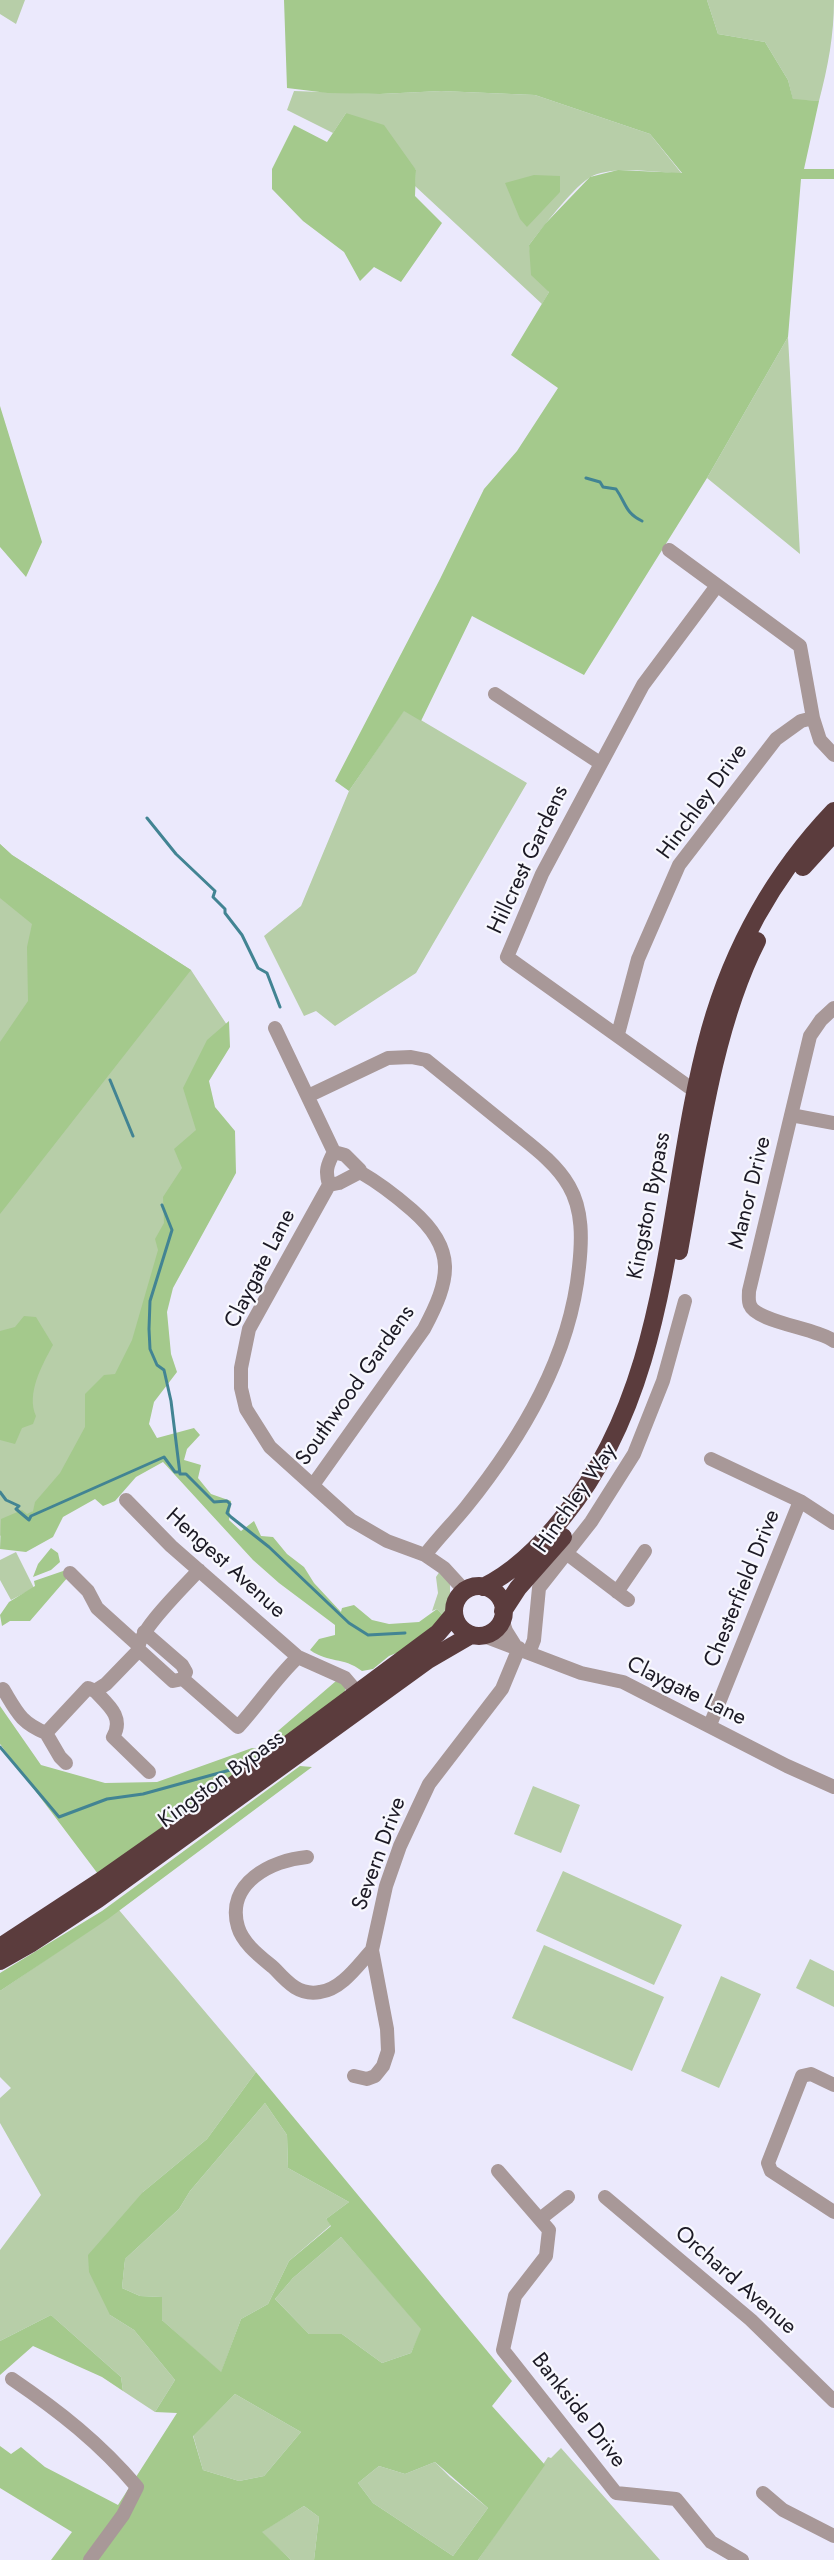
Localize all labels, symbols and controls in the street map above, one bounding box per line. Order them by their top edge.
street label: Hinchley Drive [652,739,754,865]
street label: Hillcrest Gardens [483,782,575,938]
street label: Kingston Bypass [623,1130,677,1282]
street label: Manor Drive [724,1134,778,1252]
street label: Claygate Lane [220,1205,302,1333]
street label: Southwood Gardens [291,1301,421,1471]
street label: Hinchley Way [529,1439,623,1559]
street label: Hengest Avenue [160,1503,290,1625]
street label: Chesterfield Drive [699,1506,787,1672]
street label: Claygate Lane [622,1652,750,1732]
street label: Kingston Bypass [154,1725,290,1835]
street label: Severn Drive [347,1794,413,1914]
street label: Orchard Avenue [669,2221,801,2341]
street label: Bankside Drive [525,2348,631,2474]

